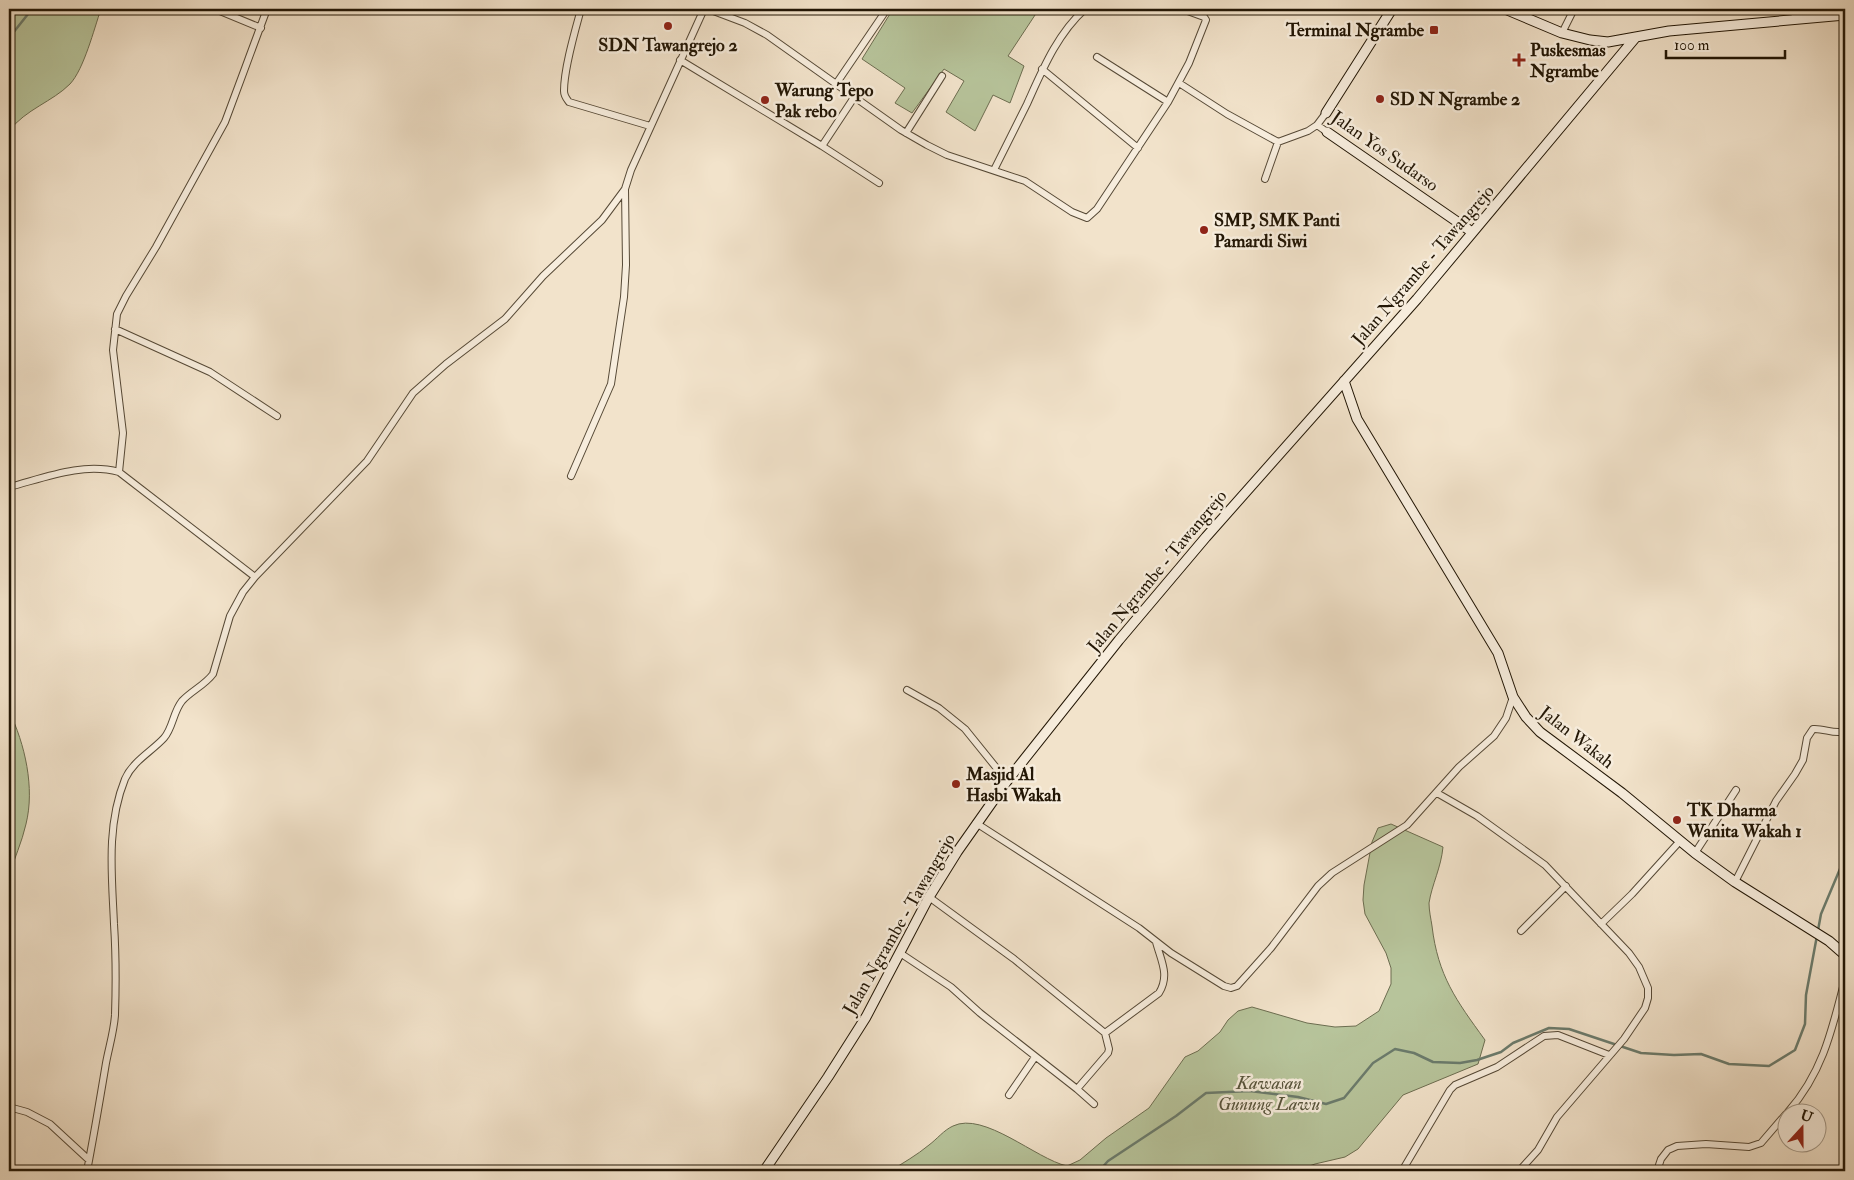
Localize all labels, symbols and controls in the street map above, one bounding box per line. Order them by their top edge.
place label: Terminal Ngrambe [1285,19,1424,42]
marker: SDN Tawangrejo 2 [662,20,674,32]
marker: Terminal Ngrambe [1428,24,1440,36]
scale bar [1666,28,1785,60]
place label: SDN Tawangrejo 2 [598,34,738,57]
text: 100 m [1674,36,1710,55]
place label: Puskesmas Ngrambe [1529,39,1606,83]
marker: Puskesmas Ngrambe [1512,53,1526,67]
place label: Warung Tepo Pak rebo [774,79,874,123]
place label: SD N Ngrambe 2 [1390,88,1520,111]
marker: SD N Ngrambe 2 [1374,93,1386,105]
marker: Warung Tepo Pak rebo [759,94,771,106]
street label: Jalan Yos Sudarso [1326,105,1443,197]
street label: Jalan Ngrambe - Tawangrejo [1347,180,1500,351]
place label: SMP, SMK Panti Pamardi Siwi [1214,209,1340,253]
marker: SMP, SMK Panti Pamardi Siwi [1198,224,1210,236]
street label: Jalan Ngrambe - Tawangrejo [1082,485,1232,658]
street label: Jalan Wakah [1534,700,1619,774]
place label: Masjid Al Hasbi Wakah [965,763,1062,807]
marker: Masjid Al Hasbi Wakah [950,778,962,790]
place label: TK Dharma Wanita Wakah 1 [1686,799,1802,843]
marker: TK Dharma Wanita Wakah 1 [1671,814,1683,826]
street label: Jalan Ngrambe - Tawangrejo [838,829,961,1020]
park label: Kawasan Gunung Lawu [1218,1072,1320,1116]
north arrow [1776,1102,1826,1152]
text: U [1798,1106,1815,1126]

